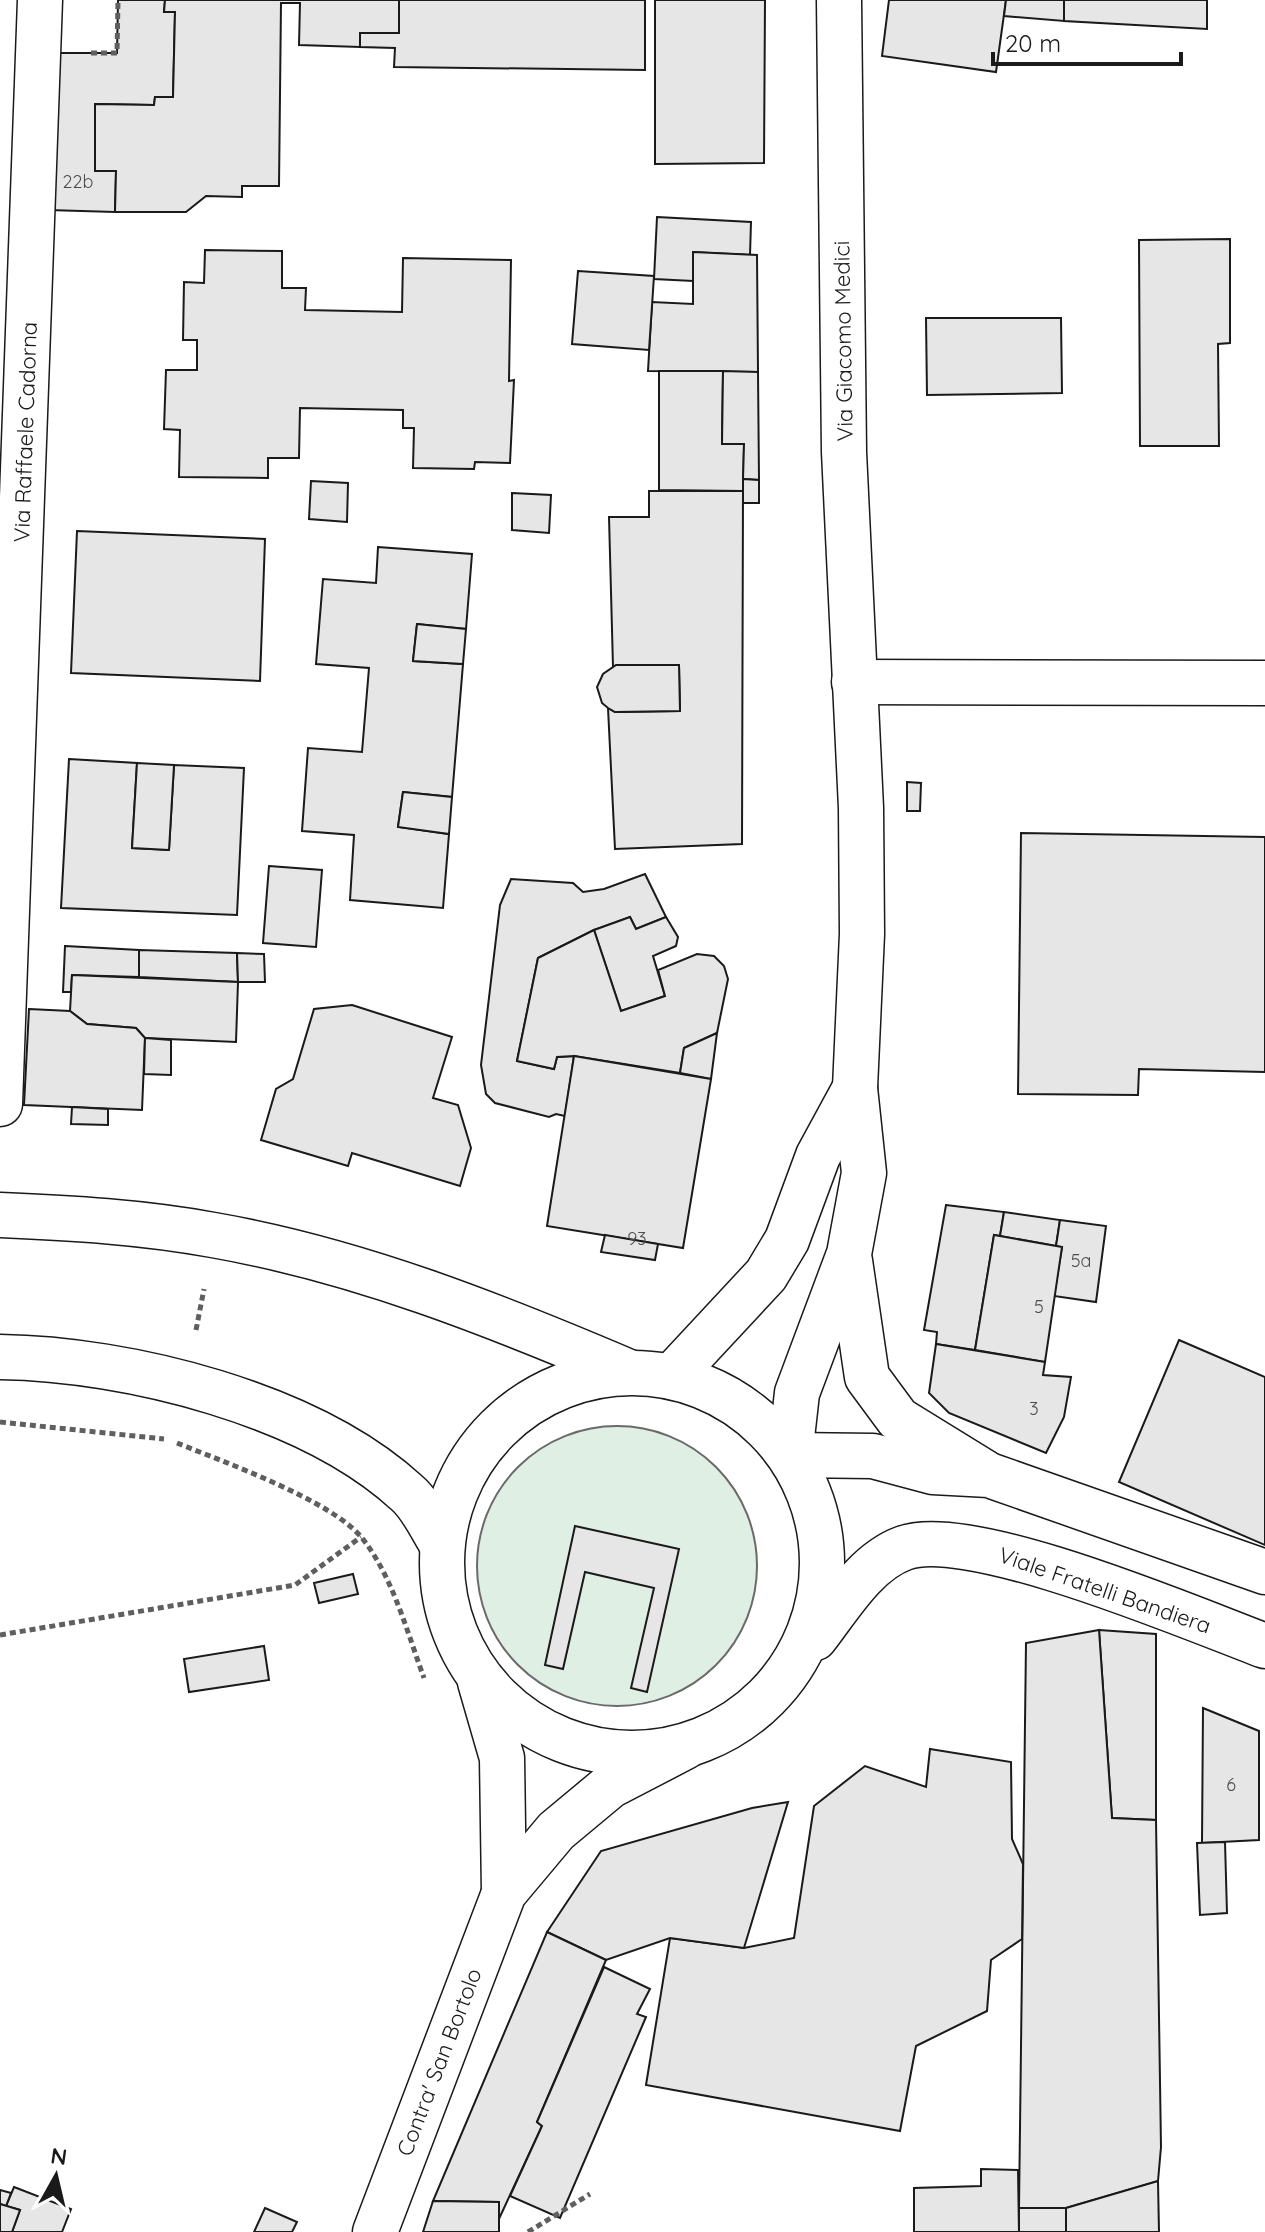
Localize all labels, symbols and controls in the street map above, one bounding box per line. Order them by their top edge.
scale bar [993,16,1181,66]
text: 20 m [1005,28,1061,58]
house number: 22b [63,170,94,193]
street label: Via Giacomo Medici [827,240,859,442]
street label: Via Raffaele Cadorna [7,321,43,543]
house number: 93 [627,1227,647,1250]
house number: 5a [1071,1249,1091,1272]
house number: 5 [1034,1295,1044,1318]
house number: 3 [1029,1397,1039,1420]
street label: Viale Fratelli Bandiera [995,1541,1215,1639]
house number: 6 [1226,1773,1236,1796]
street label: Contra' San Bortolo [390,1964,488,2160]
north arrow [16,2136,96,2216]
text: N [49,2141,69,2171]

